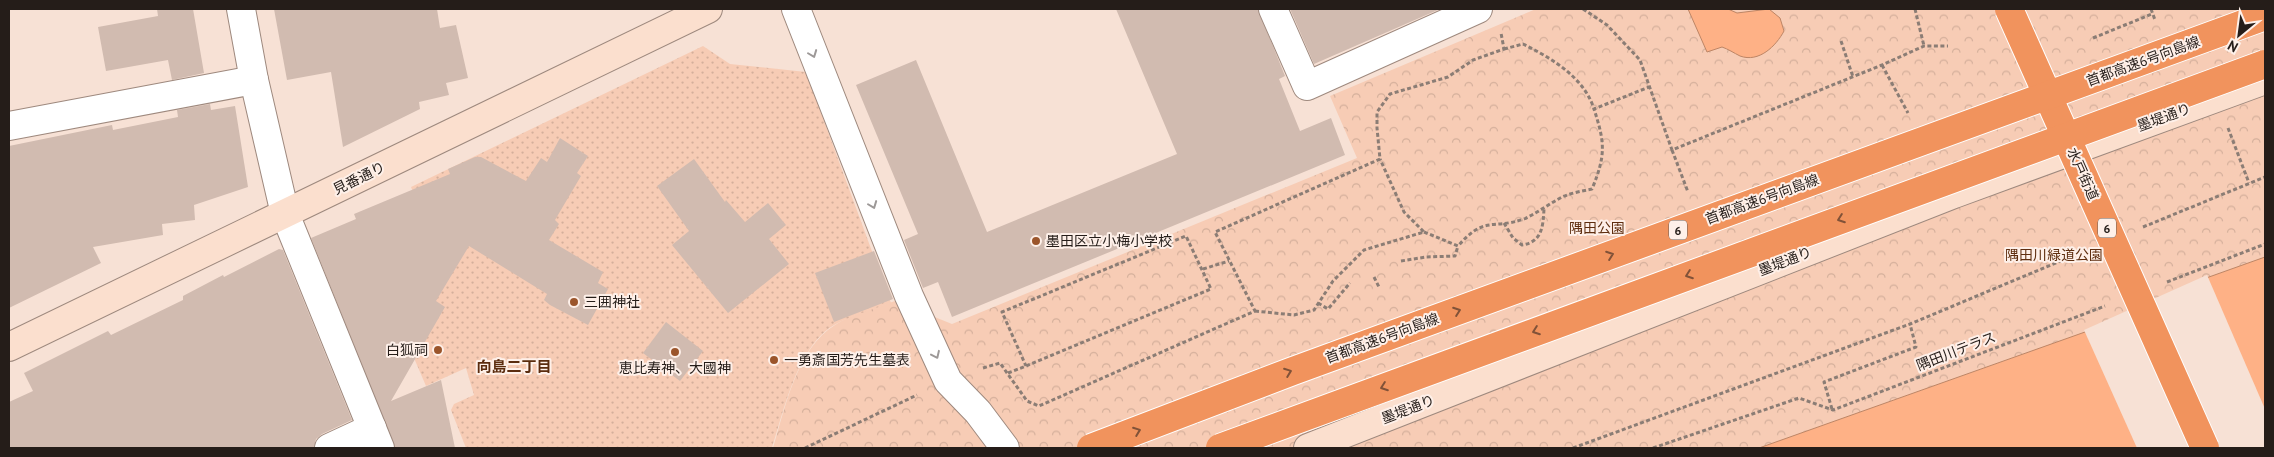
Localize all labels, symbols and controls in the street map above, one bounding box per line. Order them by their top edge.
north arrow [2214,10,2264,60]
street label: 首都高速6号向島線 [2084,32,2202,90]
text: N [2224,36,2241,56]
one-way arrow [807,49,818,58]
street label: 墨堤通り [2135,99,2193,135]
street label: 水戸街道 [2063,145,2103,203]
street label: 見番通り [330,158,388,198]
street label: 首都高速6号向島線 [1703,170,1821,228]
one-way arrow [867,201,877,209]
one-way arrow [1838,213,1846,223]
road number: 6 [2098,218,2116,238]
park label: 隅田公園 [1569,219,1625,237]
road number: 6 [1669,220,1687,240]
place label: 墨田区立小梅小学校 [1046,232,1172,250]
marker: 墨田区立小梅小学校 [1030,235,1042,247]
street label: 墨堤通り [1756,243,1814,279]
park label: 隅田川緑道公園 [2005,246,2103,264]
one-way arrow [1605,251,1614,261]
one-way arrow [1685,269,1694,279]
place label: 三囲神社 [584,293,640,311]
marker: 三囲神社 [568,296,580,308]
one-way arrow [1453,307,1461,317]
street label: 首都高速6号向島線 [1323,309,1441,367]
one-way arrow [1532,325,1541,335]
street label: 隅田川テラス [1914,328,1998,374]
place label: 白狐祠 [386,341,428,359]
marker: 白狐祠 [432,344,444,356]
marker: 恵比寿神、大國神 [669,346,681,358]
one-way arrow [930,350,940,359]
place label: 一勇斎国芳先生墓表 [784,351,910,369]
marker: 一勇斎国芳先生墓表 [768,354,780,366]
district label: 向島二丁目 [476,357,552,376]
place label: 恵比寿神、大國神 [619,359,731,377]
one-way arrow [1284,368,1292,378]
one-way arrow [1380,381,1388,391]
street label: 墨堤通り [1379,391,1437,427]
one-way arrow [1132,427,1141,437]

